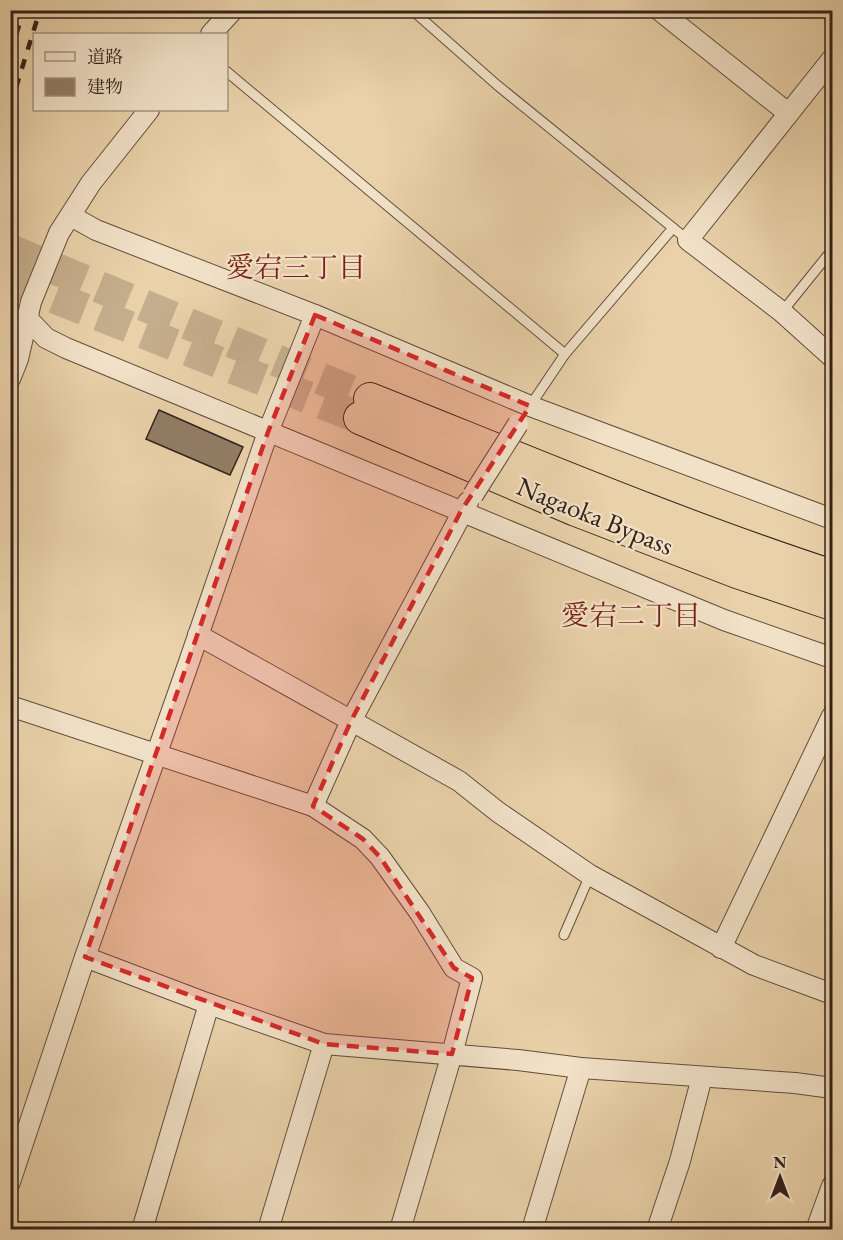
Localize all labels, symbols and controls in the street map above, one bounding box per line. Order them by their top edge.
legend [33,33,228,111]
text: 道路 [87,45,123,68]
text: 建物 [87,75,123,98]
district label: 愛宕三丁目 [226,249,366,285]
street label: Nagaoka Bypass [512,468,679,563]
district label: 愛宕二丁目 [561,597,701,633]
north arrow [750,1147,810,1207]
text: N [774,1152,787,1173]

